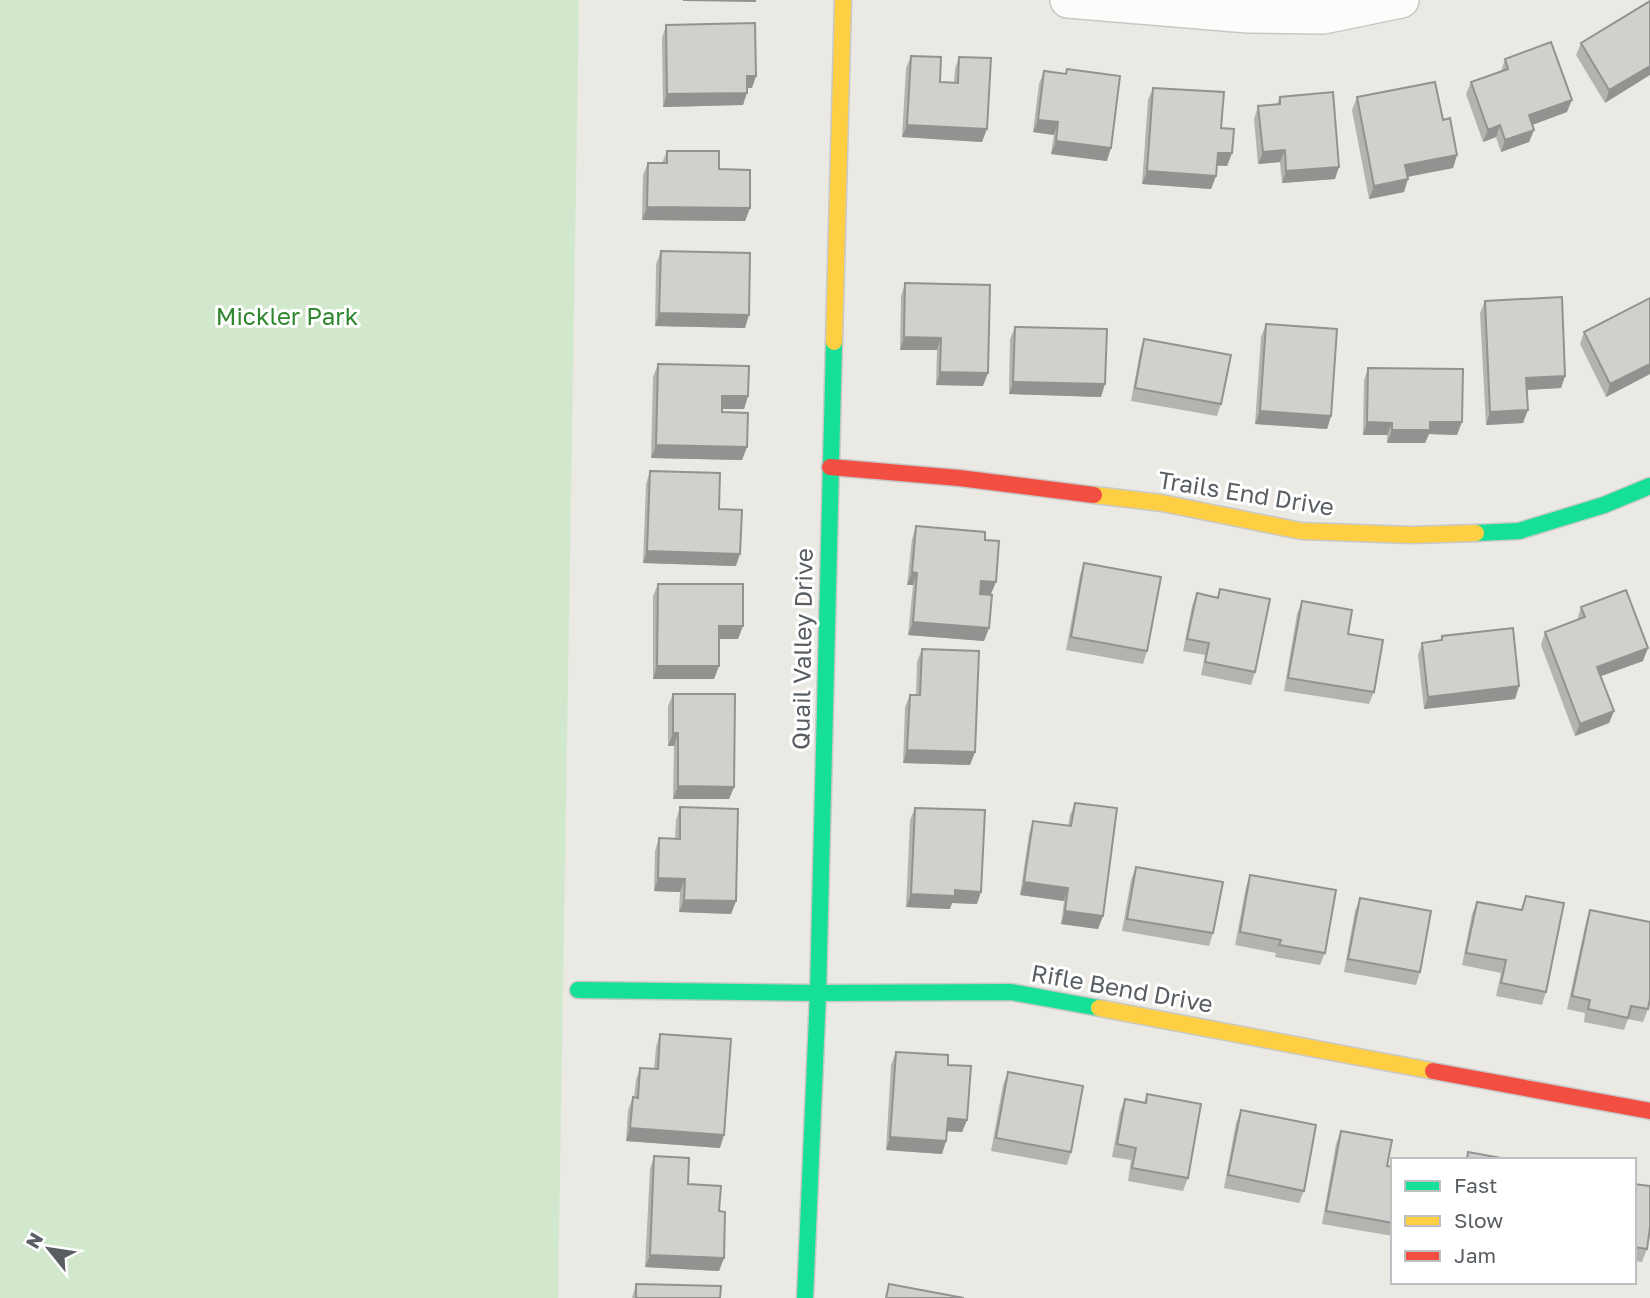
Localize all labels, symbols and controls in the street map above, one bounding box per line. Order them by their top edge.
park label: Mickler Park [216,301,358,330]
street label: Trails End Drive [1156,464,1336,521]
street label: Quail Valley Drive [785,548,818,750]
street label: Rifle Bend Drive [1029,957,1215,1018]
legend [1391,1158,1636,1284]
text: Fast [1454,1172,1497,1198]
text: Slow [1454,1207,1503,1233]
north arrow [14,1214,84,1284]
text: N [20,1228,47,1252]
text: Jam [1454,1242,1496,1268]

